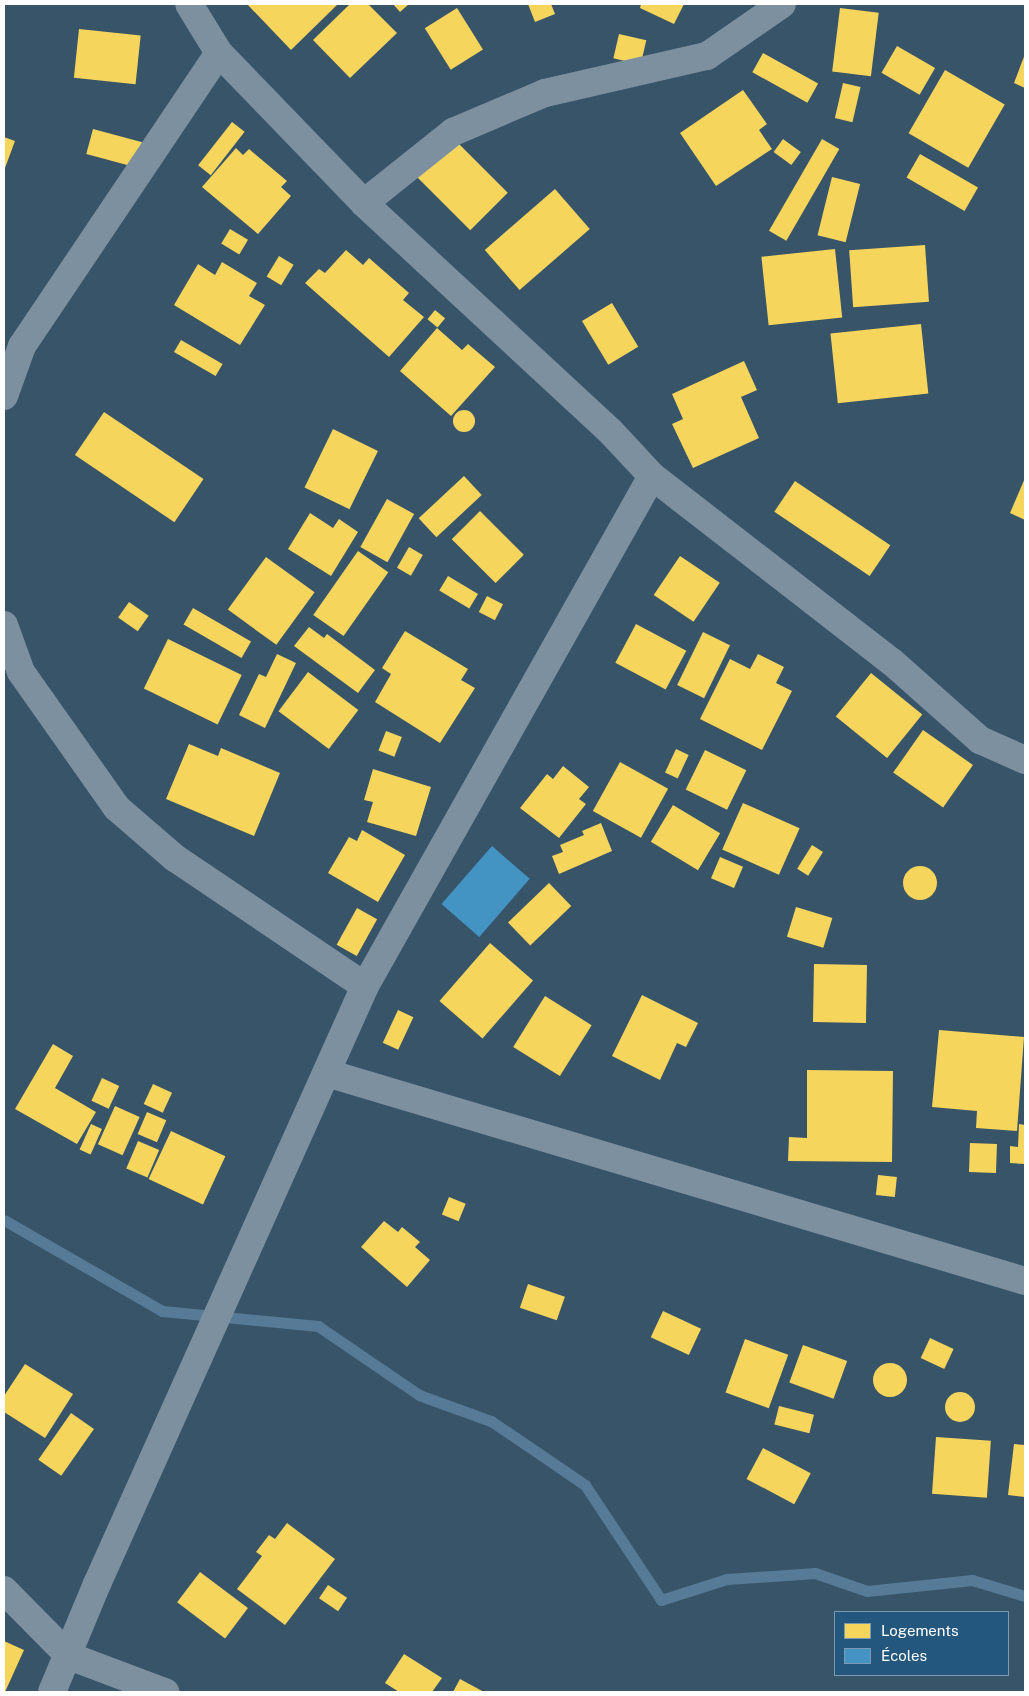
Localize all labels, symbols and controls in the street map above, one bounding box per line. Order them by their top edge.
legend [834,1611,1009,1676]
text: Logements [881,1622,959,1639]
text: Écoles [881,1647,927,1664]

